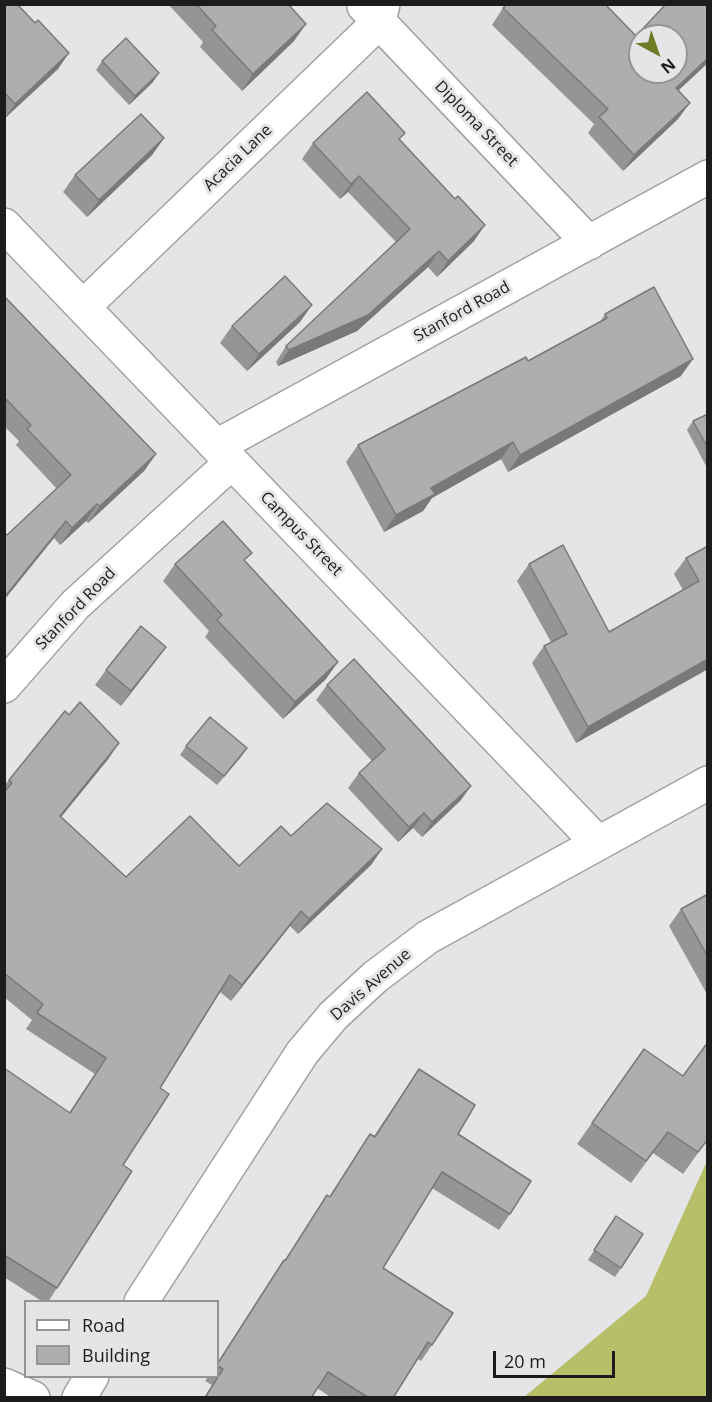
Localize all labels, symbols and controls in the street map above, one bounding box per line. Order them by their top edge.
north arrow [628,24,688,84]
text: N [656,54,680,79]
street label: Diploma Street [430,77,522,171]
street label: Acacia Lane [200,121,276,195]
street label: Stanford Road [411,278,513,346]
street label: Campus Street [256,488,346,580]
street label: Stanford Road [32,564,120,654]
street label: Davis Avenue [327,945,415,1025]
legend [24,1300,219,1378]
text: Road [82,1313,125,1337]
scale bar [496,1339,618,1377]
text: Building [82,1343,150,1367]
text: 20 m [504,1349,546,1373]

